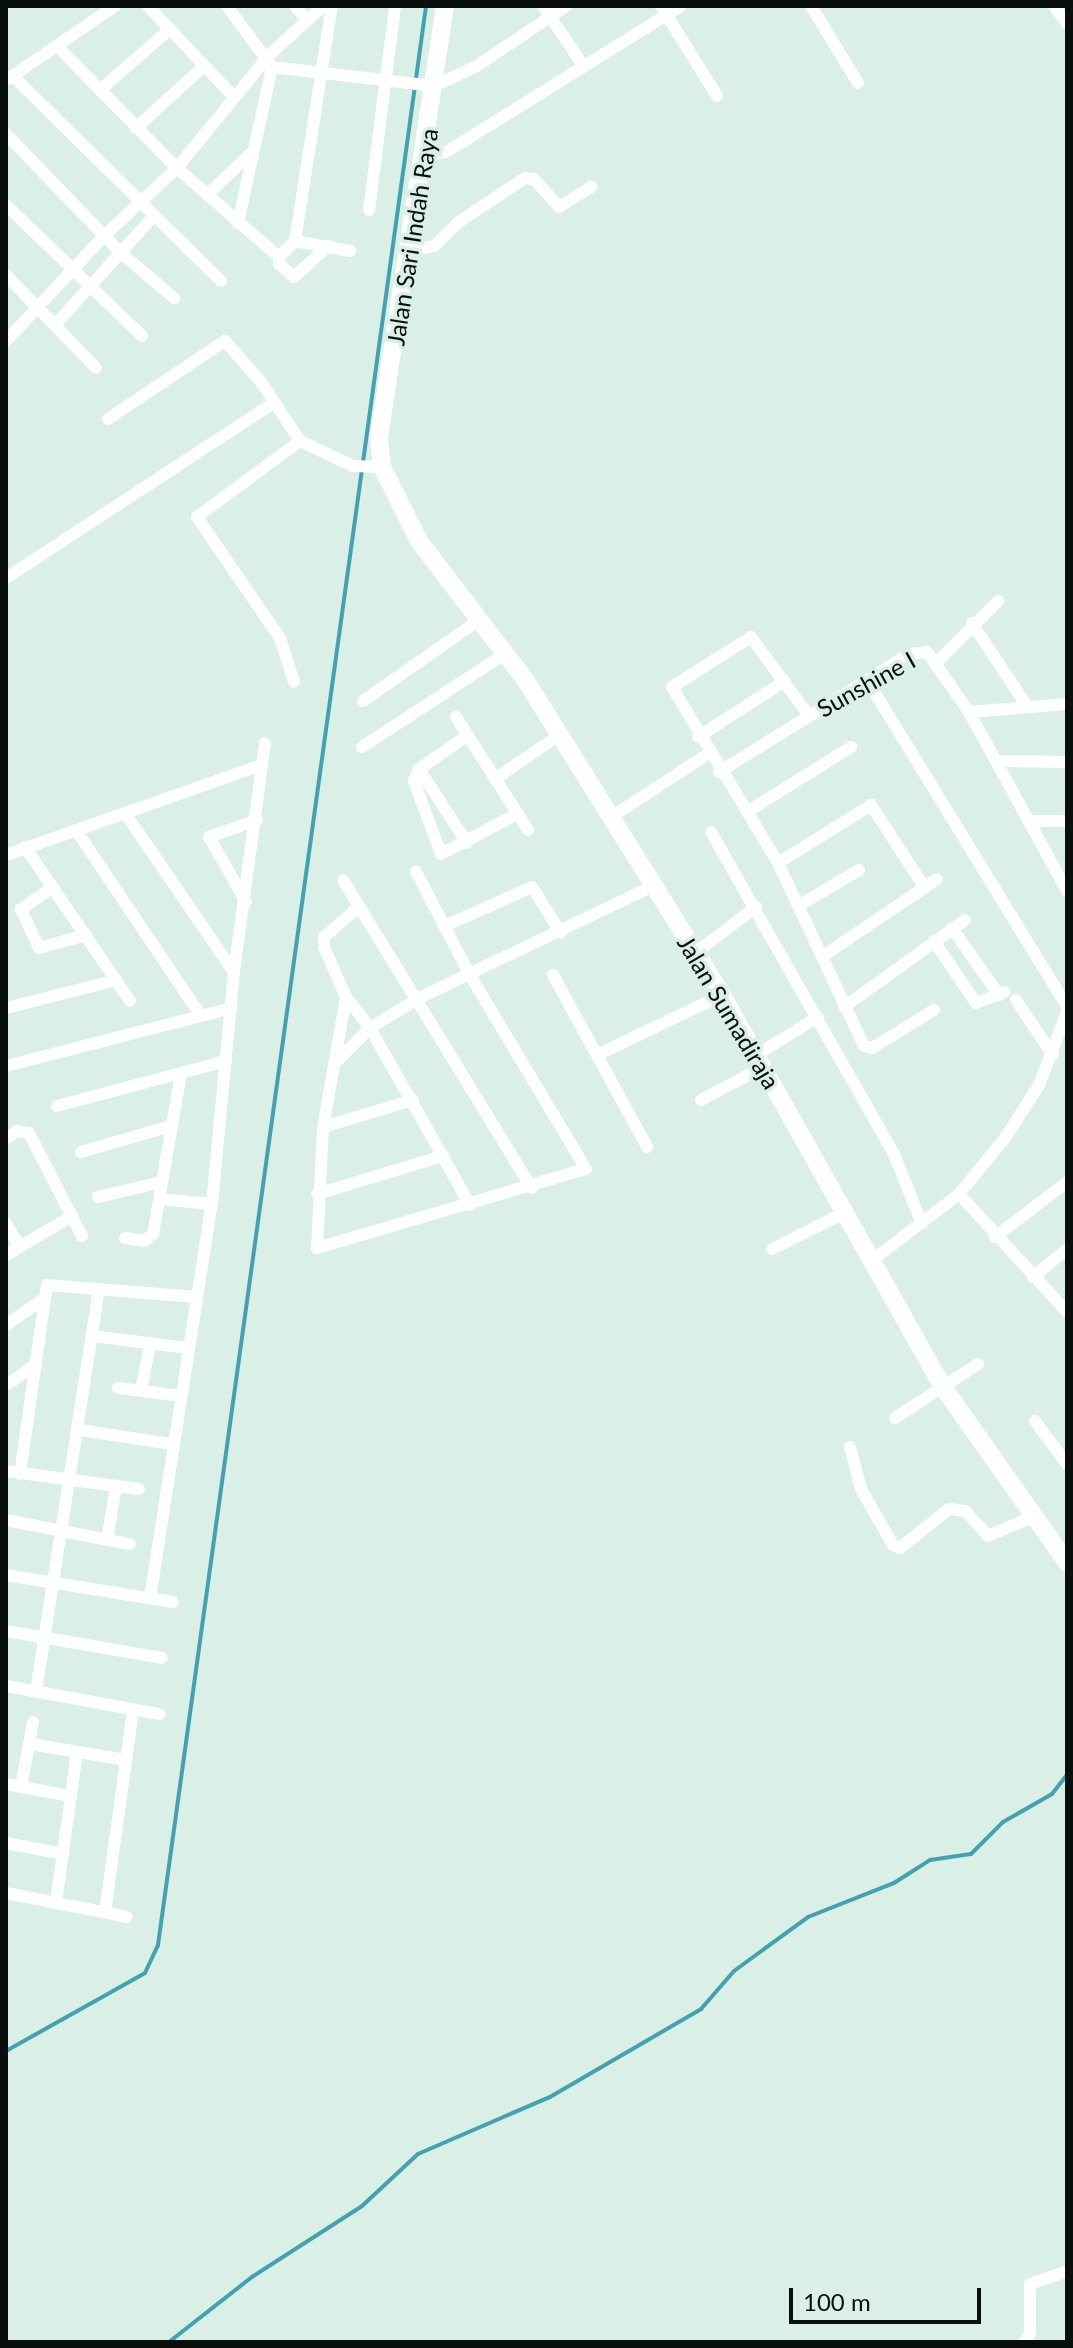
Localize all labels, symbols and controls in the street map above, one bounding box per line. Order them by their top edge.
street label: Jalan Sari Indah Raya [381,126,443,348]
street label: Sunshine I [812,645,920,723]
street label: Jalan Sumadiraja [672,930,786,1094]
scale bar [793,2272,985,2322]
text: 100 m [803,2287,871,2316]

